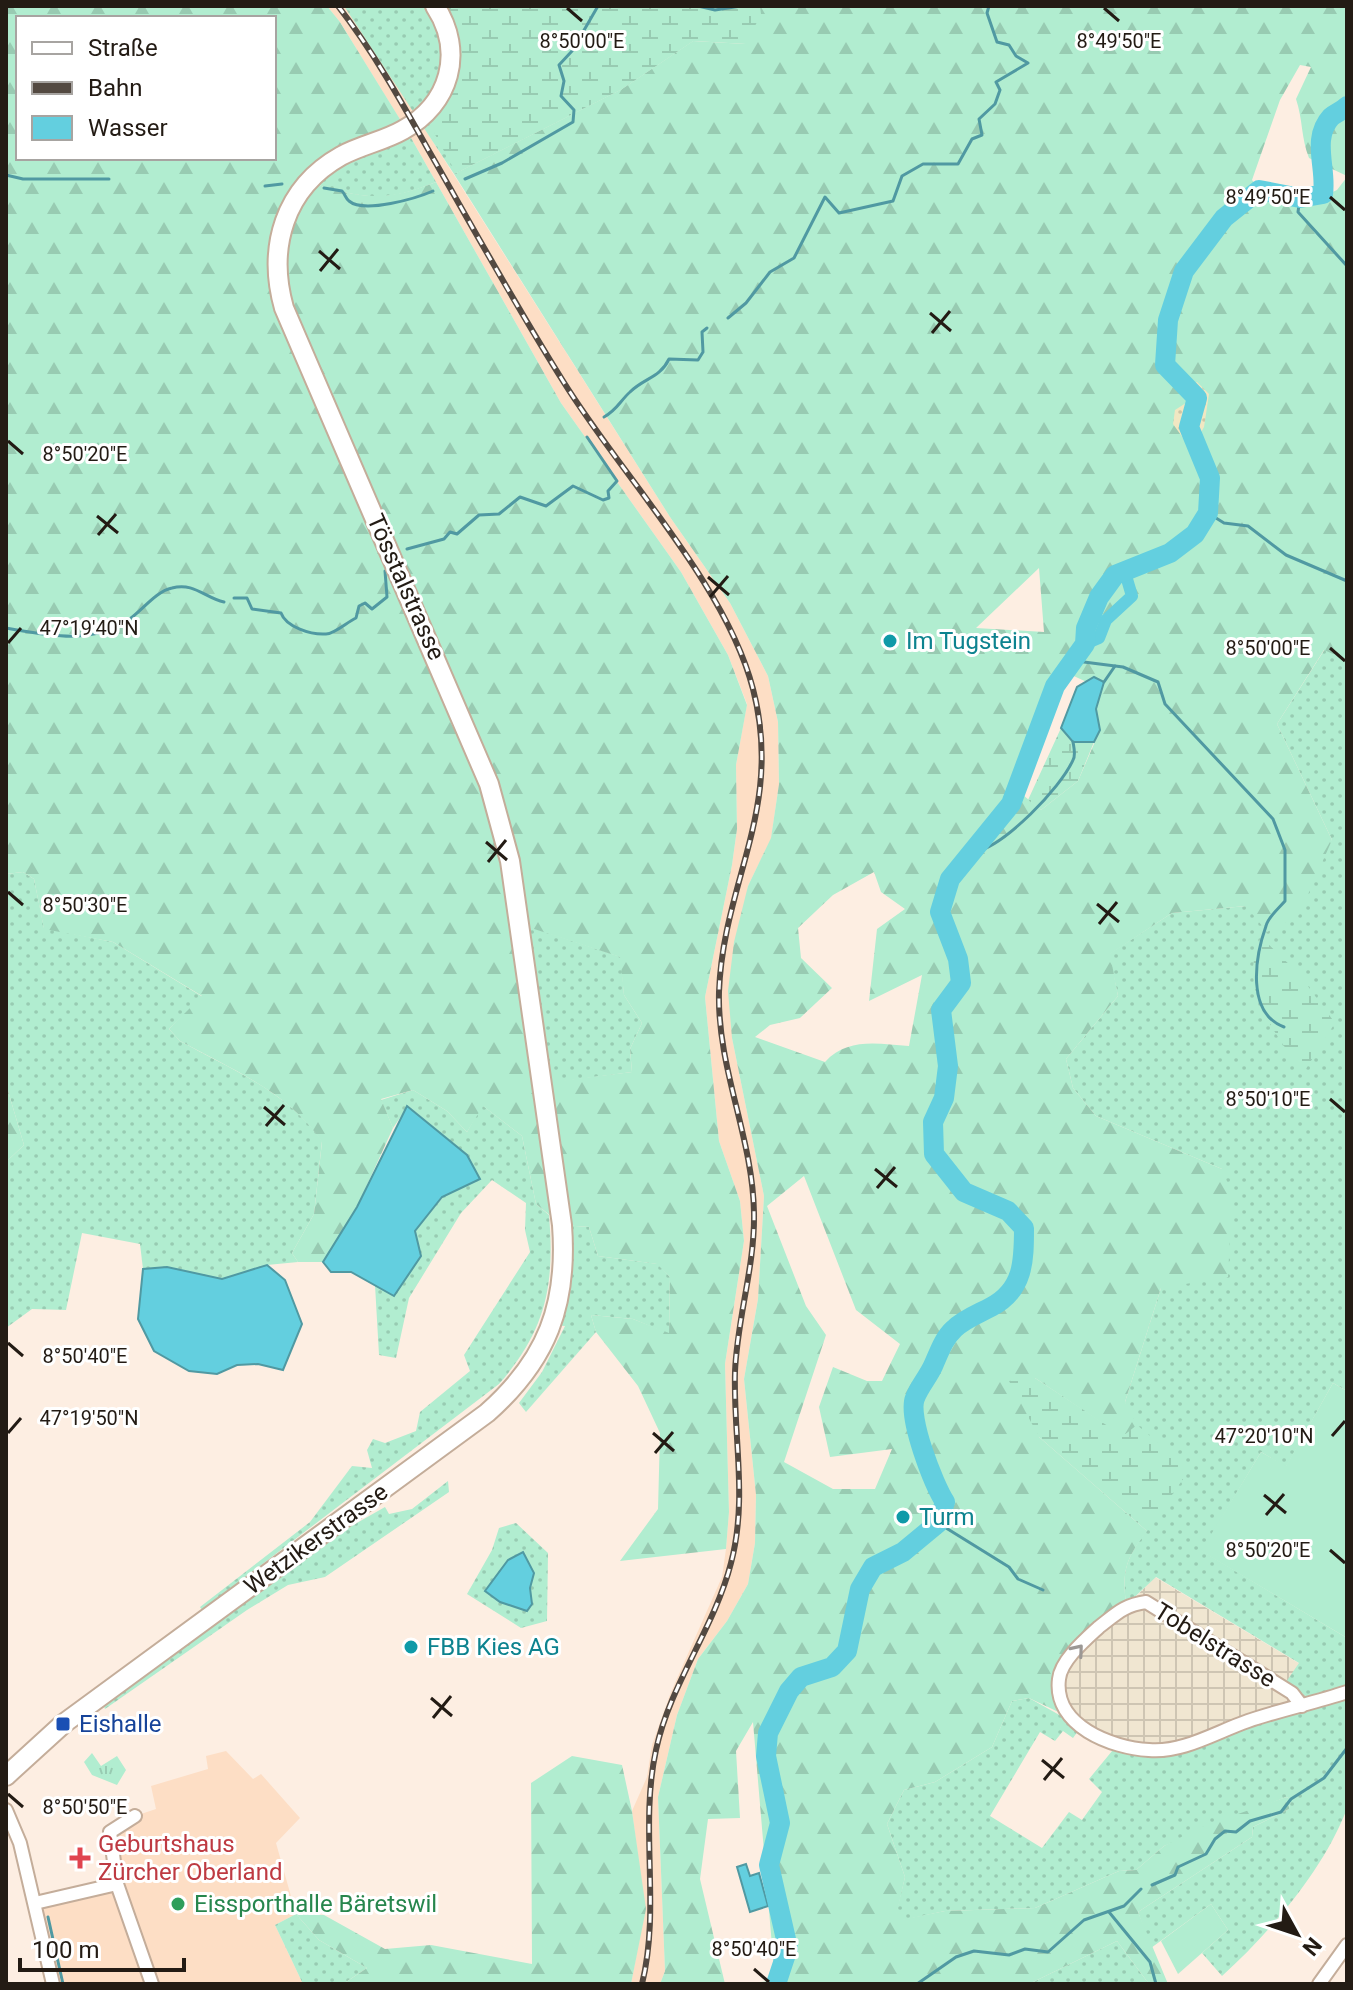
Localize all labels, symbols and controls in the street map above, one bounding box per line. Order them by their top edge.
legend [16,16,276,160]
text: 8°50'00"E [540,29,624,53]
text: 8°49'50"E [1077,29,1161,53]
text: Straße [88,34,158,62]
text: Bahn [88,74,142,102]
text: Wasser [88,114,168,142]
text: 8°49'50"E [1226,185,1310,209]
text: 8°50'20"E [43,442,127,466]
street label: Tösstalstrasse [361,510,451,664]
text: 47°19'40"N [39,616,139,640]
place label: Im Tugstein [906,627,1031,655]
marker: Im Tugstein [881,632,899,650]
text: 8°50'00"E [1226,636,1310,660]
text: 8°50'30"E [43,893,127,917]
text: 8°50'10"E [1226,1087,1310,1111]
text: 8°50'40"E [43,1344,127,1368]
text: 47°19'50"N [39,1406,139,1430]
text: 47°20'10"N [1214,1424,1314,1448]
street label: Wetzikerstrasse [239,1478,393,1600]
place label: Turm [919,1503,975,1531]
marker: Turm [894,1508,912,1526]
text: 8°50'20"E [1226,1538,1310,1562]
street label: Tobelstrasse [1149,1597,1281,1693]
place label: FBB Kies AG [427,1633,560,1661]
marker: FBB Kies AG [402,1638,420,1656]
one-way arrow [1068,1644,1083,1659]
place label: Eishalle [79,1710,162,1738]
marker: Eishalle [54,1715,72,1733]
text: 8°50'50"E [43,1795,127,1819]
place label: Geburtshaus Zürcher Oberland [98,1830,282,1886]
marker: Geburtshaus Zürcher Oberland [69,1847,91,1869]
place label: Eissporthalle Bäretswil [194,1890,437,1918]
north arrow [1257,1894,1337,1974]
marker: Eissporthalle Bäretswil [169,1895,187,1913]
scale bar [20,1922,184,1972]
text: N [1297,1933,1327,1961]
text: 100 m [32,1936,99,1964]
text: 8°50'40"E [712,1937,796,1961]

